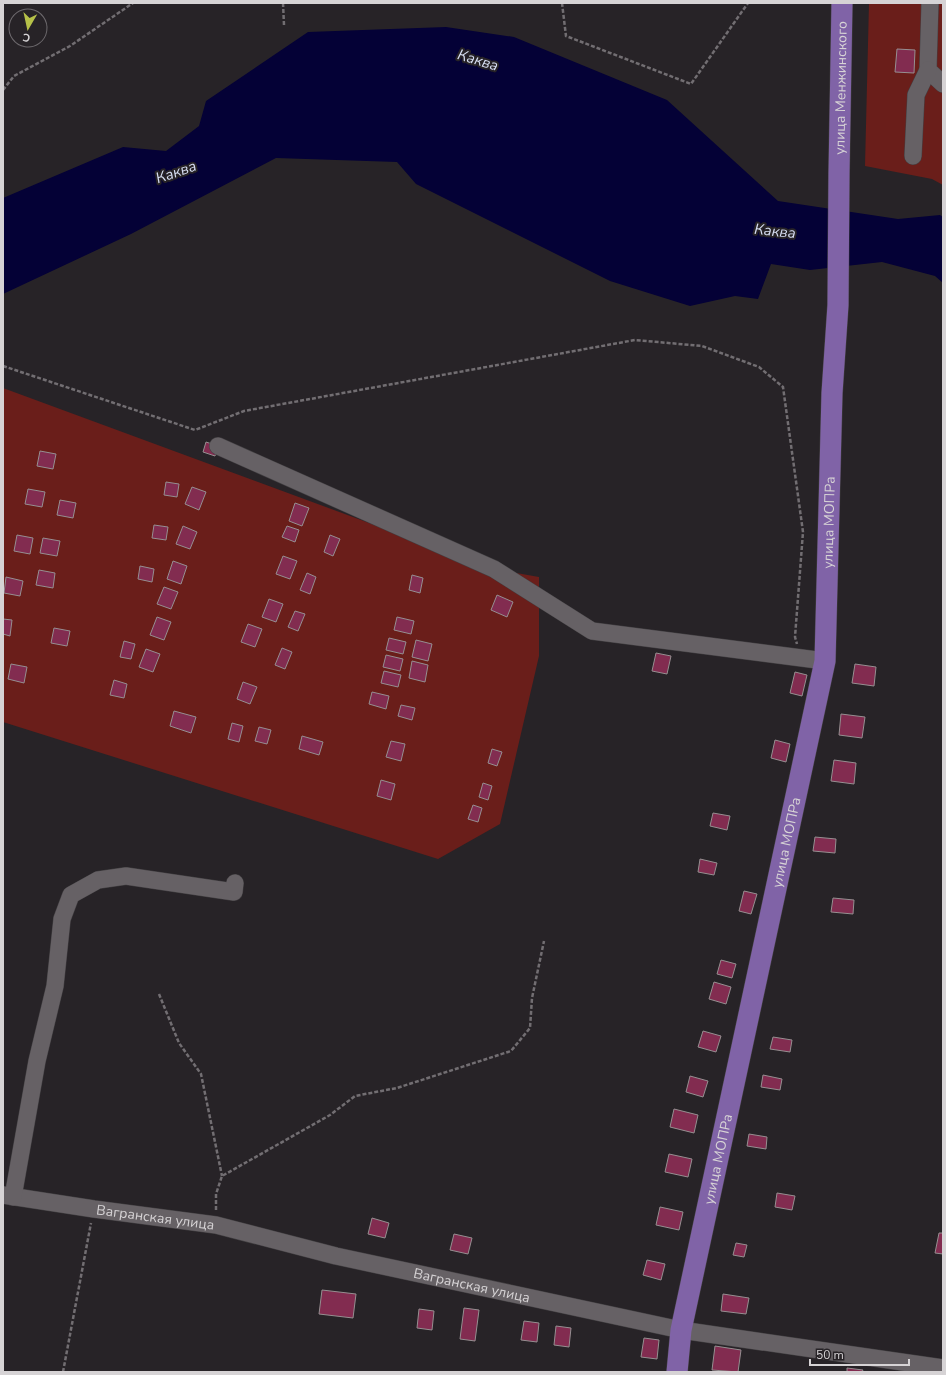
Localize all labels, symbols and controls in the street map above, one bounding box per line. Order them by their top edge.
north arrow [8,8,48,48]
street label: улица Менжинского [830,21,852,155]
text: С [21,29,31,45]
water label: Каква [455,44,501,76]
water label: Каква [153,156,199,188]
water label: Каква [753,219,797,243]
street label: улица МОПРа [818,476,840,569]
street label: улица МОПРа [767,795,805,890]
street label: улица МОПРа [699,1112,737,1206]
street label: Вагранская улица [95,1200,216,1235]
street label: Вагранская улица [412,1264,532,1307]
scale bar [810,1341,909,1367]
text: 50 m [816,1347,844,1363]

